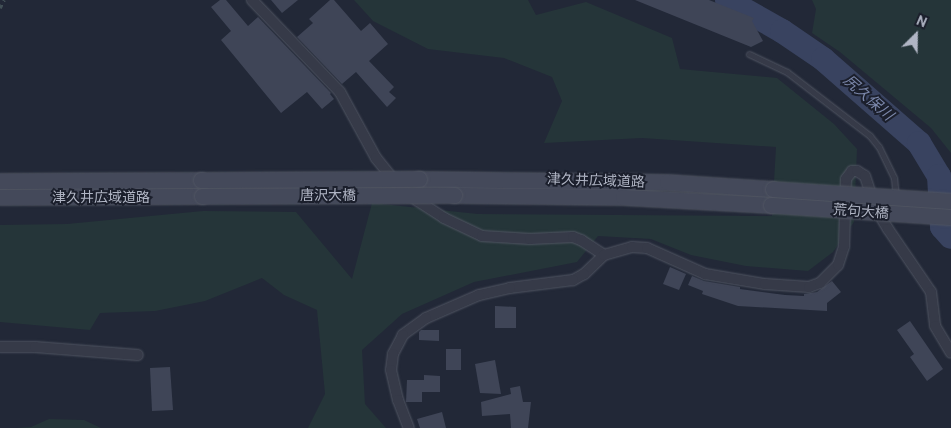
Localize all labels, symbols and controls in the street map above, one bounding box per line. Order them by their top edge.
north arrow [891,10,941,60]
text: N [914,11,930,31]
water label: 尻久保川 [839,72,897,124]
street label: 津久井広域道路 [547,170,645,190]
street label: 唐沢大橋 [300,187,356,203]
street label: 津久井広域道路 [52,189,150,205]
street label: 荒句大橋 [832,201,890,221]

